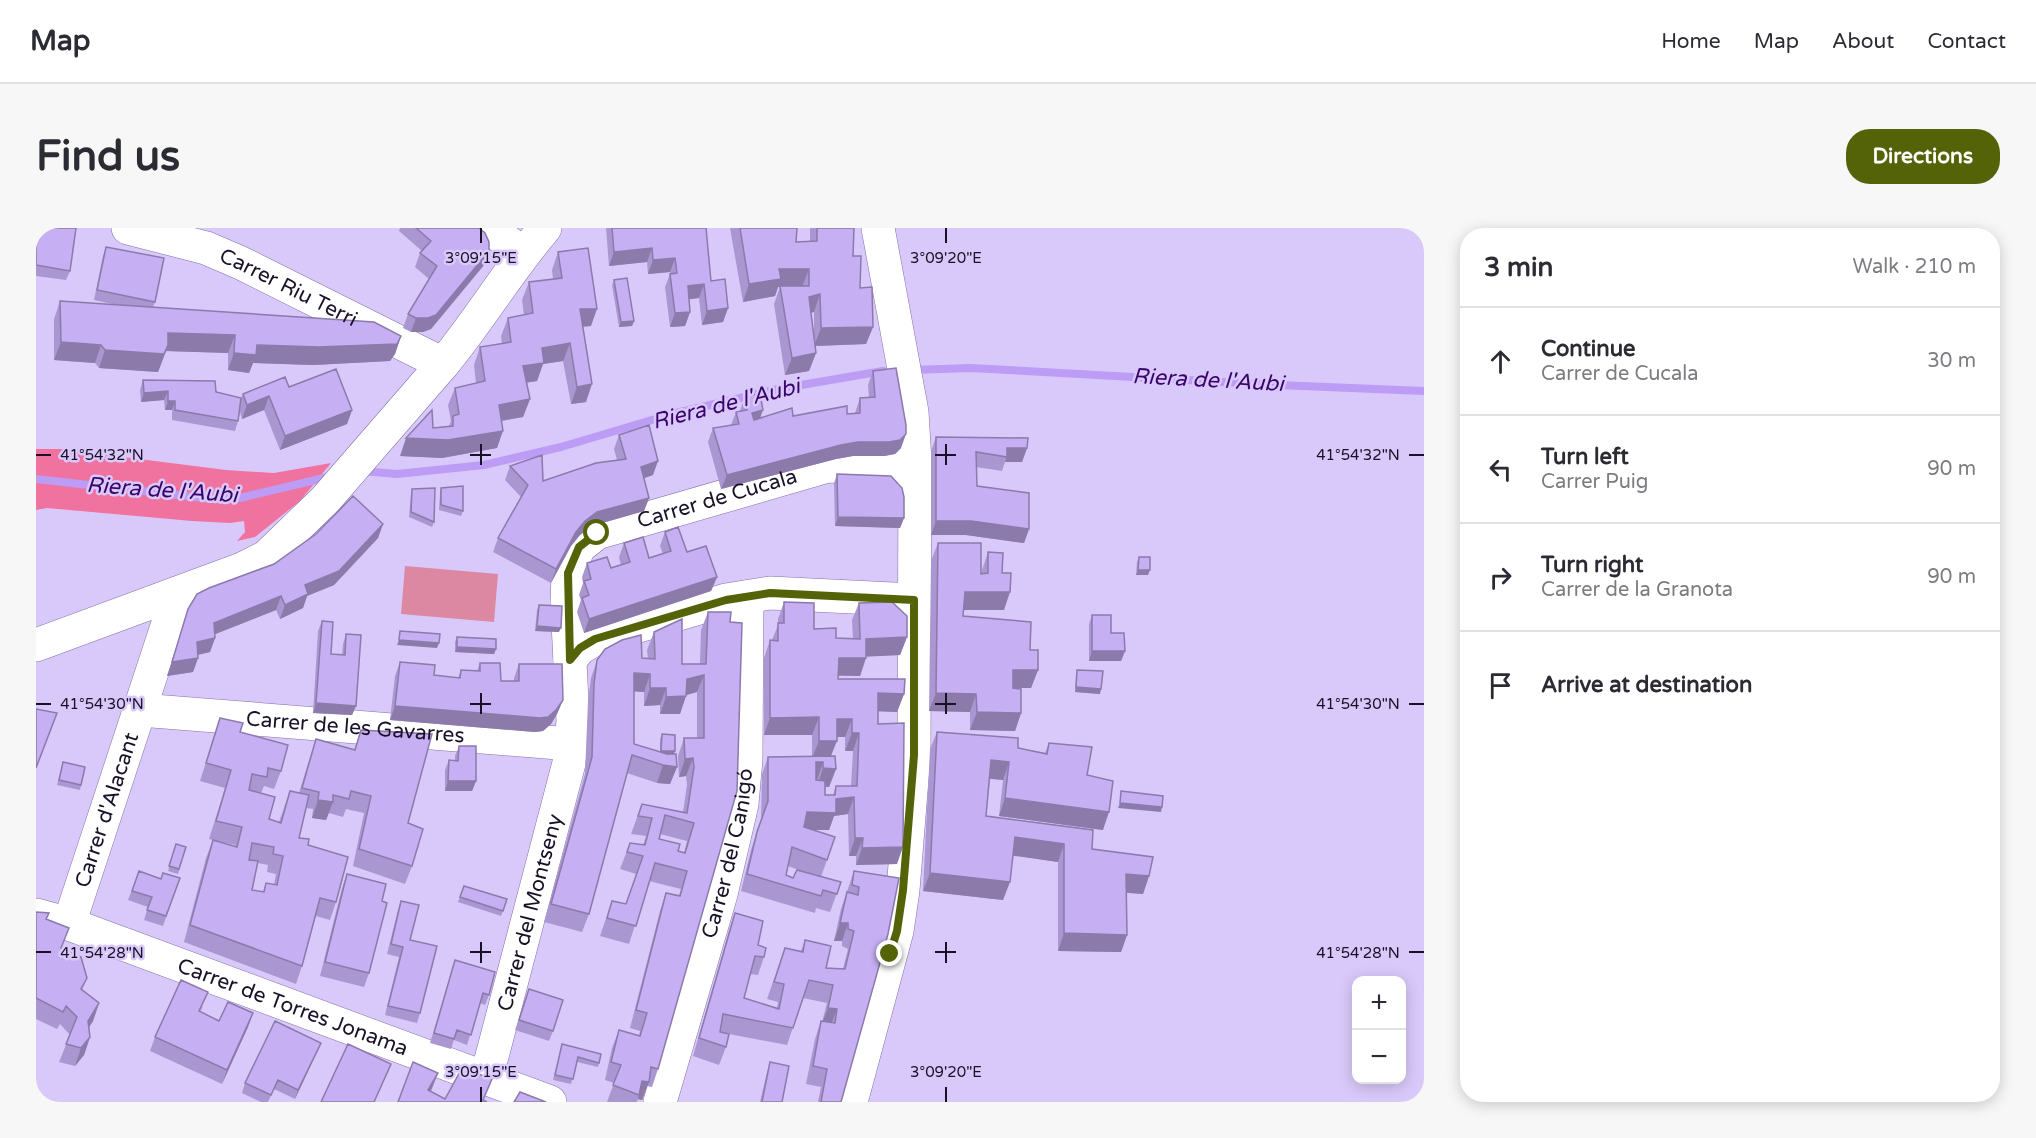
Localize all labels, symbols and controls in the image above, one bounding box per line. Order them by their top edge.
text: Map [30,24,90,58]
text: Home [1661,29,1721,54]
text: Map [1754,29,1799,54]
text: About [1832,29,1894,54]
text: Contact [1927,29,2006,54]
button: Directions [1846,129,2000,184]
text: Find us [36,131,180,182]
street label: Carrer Riu Terri [216,243,362,332]
text: 3°09'15"E [445,249,517,267]
text: 3°09'20"E [910,249,982,267]
text: 3 min [1484,252,1553,283]
text: Walk · 210 m [1853,255,1976,279]
text: Continue [1541,336,1636,362]
icon: ahead [1484,345,1517,378]
text: 30 m [1927,349,1976,373]
text: Carrer de Cucala [1541,362,1698,386]
water label: Riera de l'Aubi [1132,363,1287,397]
water label: Riera de l'Aubi [649,372,805,435]
text: Turn left [1541,444,1629,470]
text: 41°54'32"N [60,446,144,464]
text: 41°54'32"N [1316,446,1400,464]
icon: left [1484,453,1517,486]
text: 90 m [1927,457,1976,481]
street label: Carrer de Cucala [634,463,800,533]
text: Carrer Puig [1541,470,1648,494]
water label: Riera de l'Aubi [86,472,241,508]
route start [583,519,609,545]
text: Turn right [1541,552,1643,578]
icon: right [1484,561,1517,594]
text: 90 m [1927,565,1976,589]
text: Carrer de la Granota [1541,578,1733,602]
icon: arrive [1484,669,1517,702]
text: Arrive at destination [1541,672,1752,698]
text: 41°54'30"N [60,695,144,713]
text: 41°54'30"N [1316,695,1400,713]
street label: Carrer de les Gavarres [245,706,465,748]
street label: Carrer d'Alacant [69,729,144,891]
street label: Carrer del Canigó [696,767,758,941]
street label: Carrer del Montseny [492,811,568,1014]
route end [876,940,902,966]
text: 41°54'28"N [60,944,144,962]
text: 41°54'28"N [1316,944,1400,962]
street label: Carrer de Torres Jonama [174,953,412,1061]
map controls [1352,976,1406,1084]
button: + [1352,976,1406,1030]
button: − [1352,1030,1406,1084]
text: 3°09'15"E [445,1063,517,1081]
text: 3°09'20"E [910,1063,982,1081]

